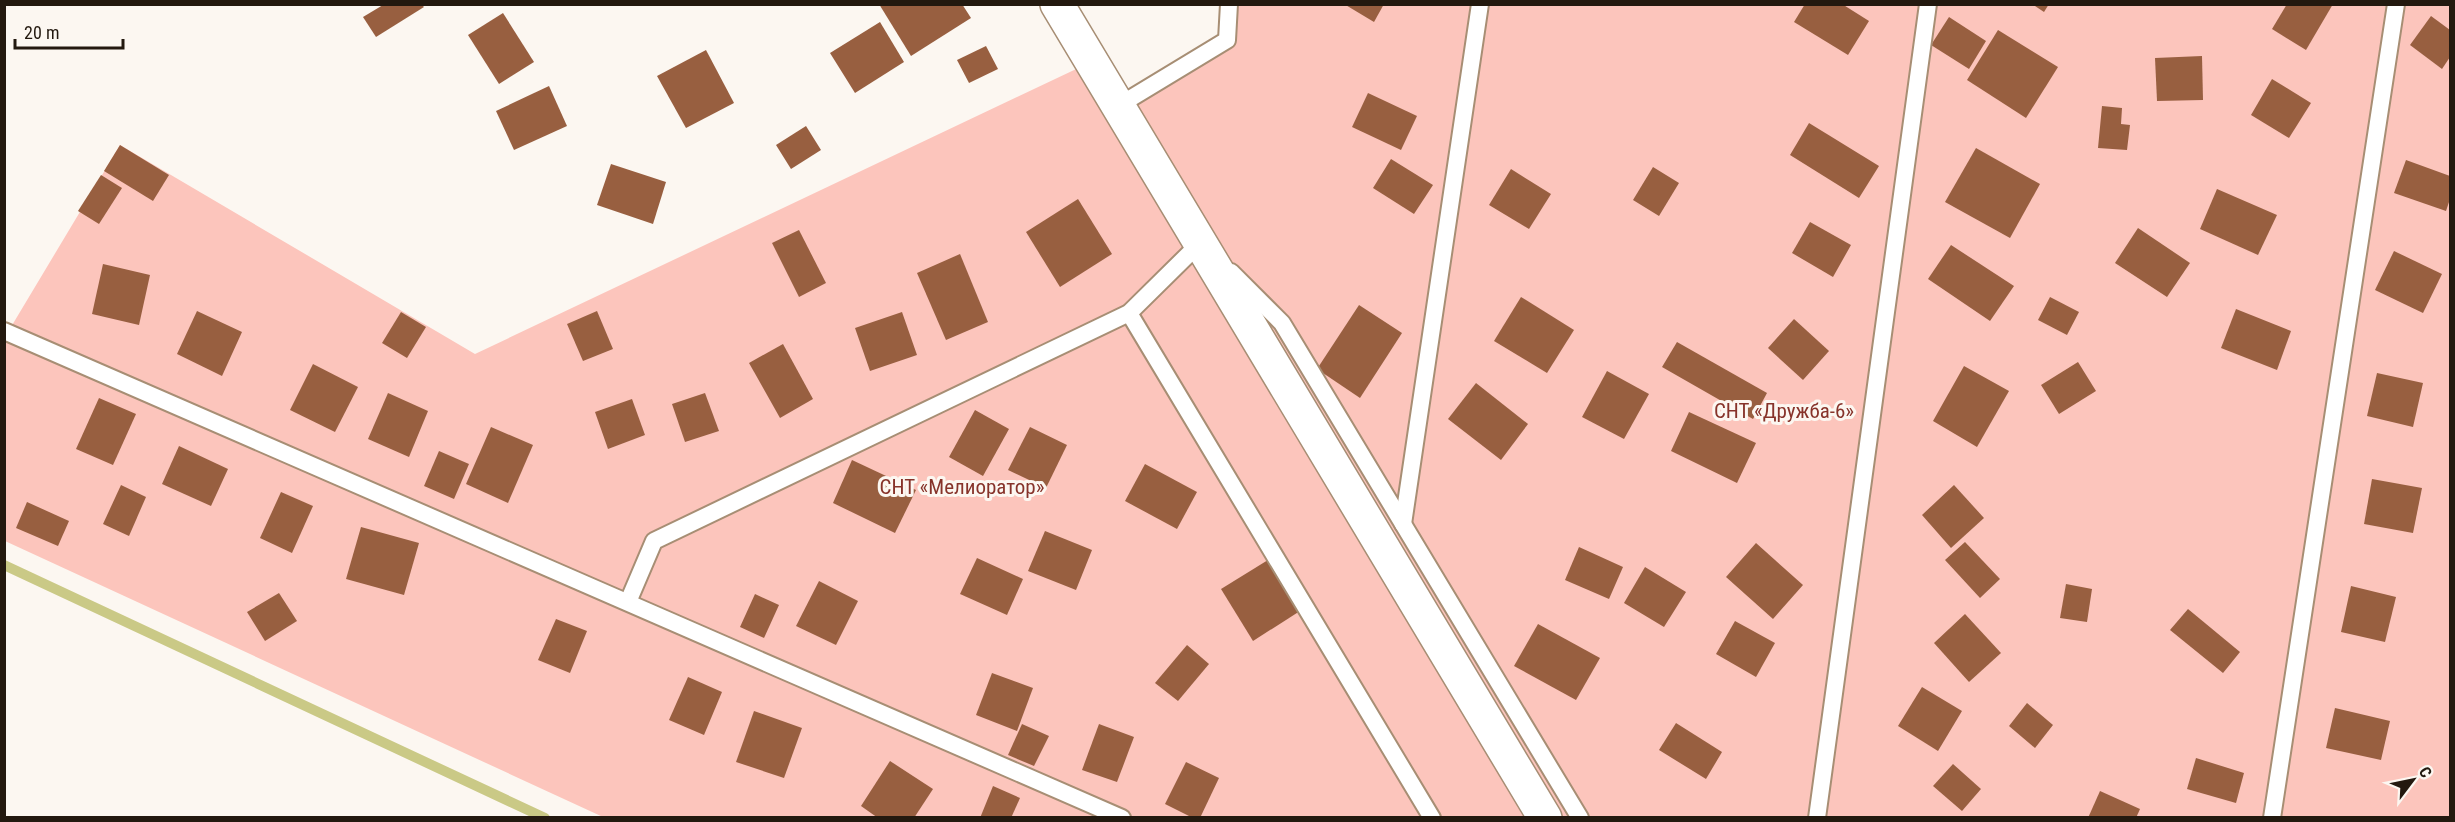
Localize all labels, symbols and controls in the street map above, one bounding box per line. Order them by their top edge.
scale bar [15,12,123,50]
text: 20 m [24,22,59,43]
park label: СНТ «Дружба-6» [1714,399,1854,423]
park label: СНТ «Мелиоратор» [880,475,1045,499]
north arrow [2383,750,2443,810]
text: С [2415,763,2436,781]

